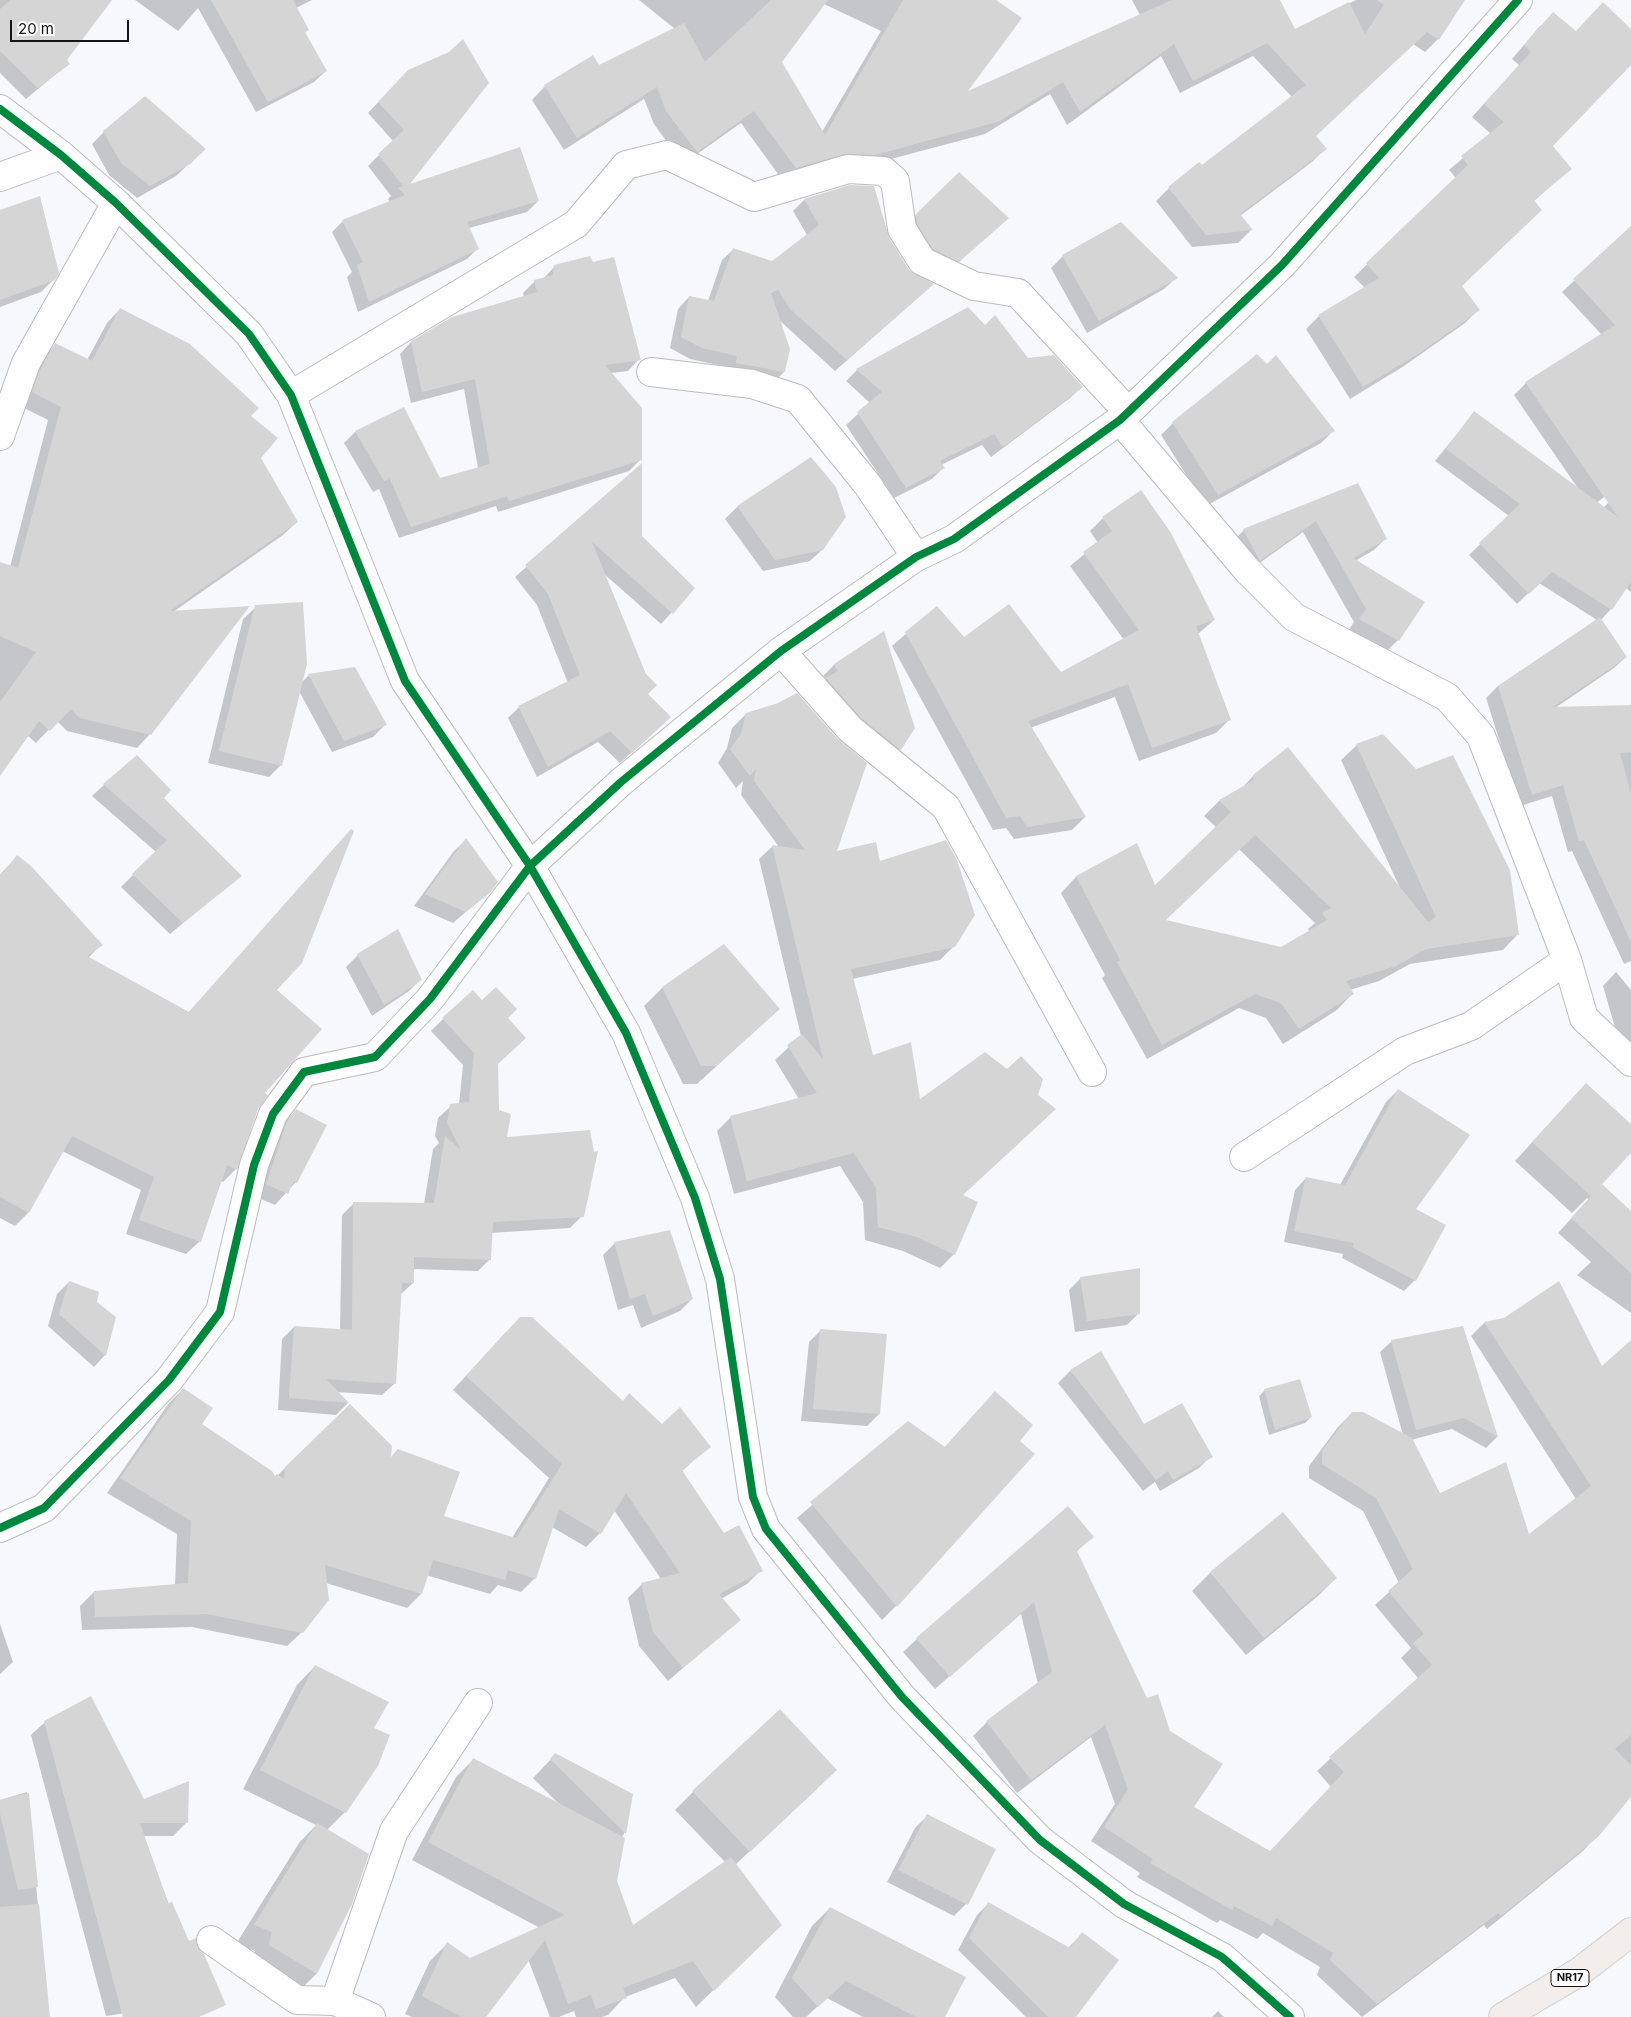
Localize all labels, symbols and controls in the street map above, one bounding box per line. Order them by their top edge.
scale bar [12,10,131,42]
text: 20 m [18,19,54,38]
road number: NR17 [1551,1970,1589,1986]

